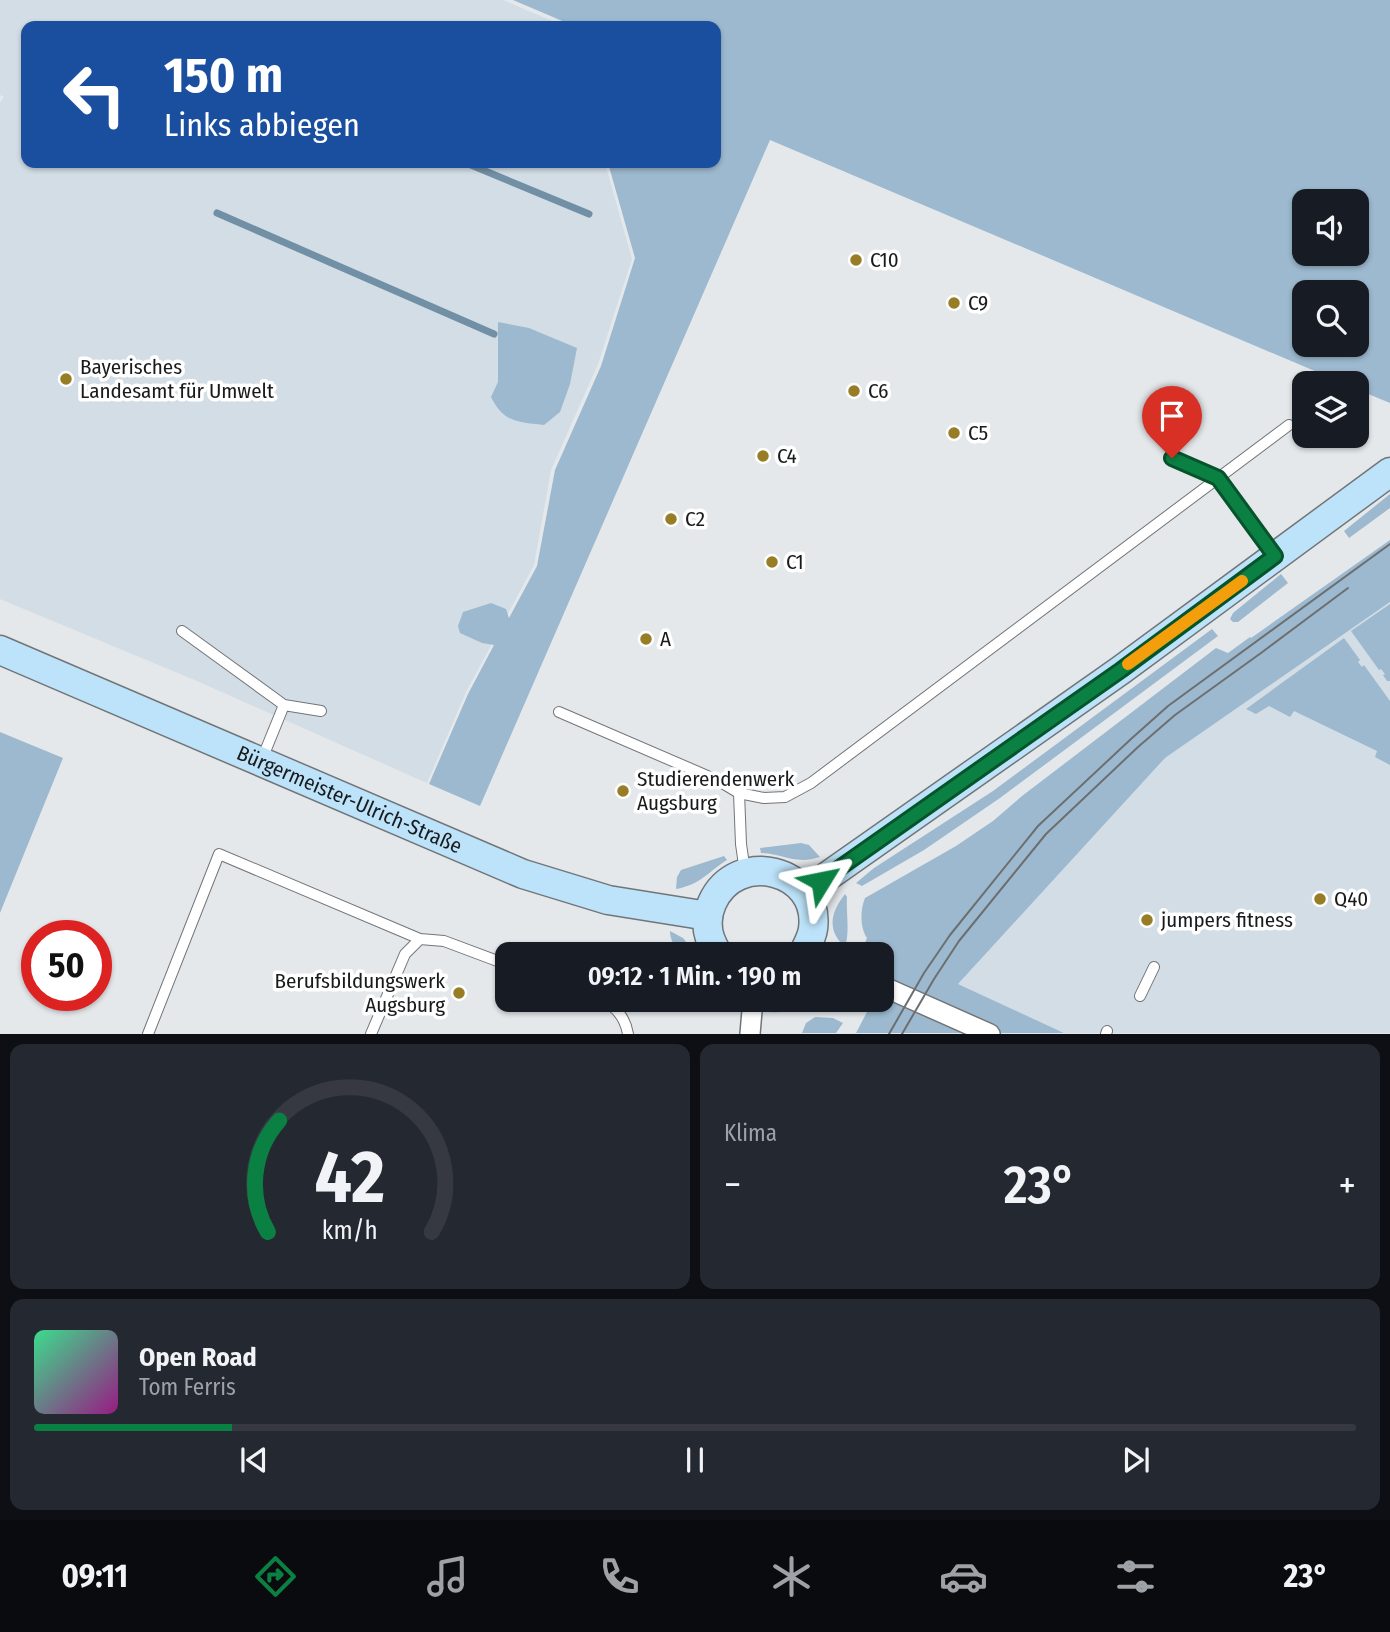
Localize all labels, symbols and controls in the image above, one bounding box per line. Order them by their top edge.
text: 150 m [164,46,283,105]
icon: left [49,49,140,140]
text: Links abbiegen [164,106,360,144]
map controls [1292,189,1369,448]
button: sound [1292,189,1369,266]
place label: C10 [870,247,899,273]
marker: C10 [848,252,864,268]
button: search [1292,280,1369,357]
place label: C9 [968,290,988,316]
marker: C9 [946,295,962,311]
place label: Bayerisches Landesamt für Umwelt [80,354,274,404]
marker: Bayerisches Landesamt für Umwelt [58,371,74,387]
button: layers [1292,371,1369,448]
place label: C6 [868,378,888,404]
marker: C6 [846,383,862,399]
pin [1142,386,1202,458]
icon: arrive [1153,397,1191,435]
place label: C5 [968,420,988,446]
marker: C5 [946,425,962,441]
place label: C4 [777,443,797,469]
marker: C4 [755,448,771,464]
place label: C2 [685,506,705,532]
marker: C2 [663,511,679,527]
place label: C1 [786,549,804,575]
marker: C1 [764,554,780,570]
place label: A [660,626,671,652]
marker: A [638,631,654,647]
street label: Bürgermeister-Ulrich-Straße [233,740,466,859]
place label: Studierendenwerk Augsburg [637,766,795,816]
marker: Studierendenwerk Augsburg [615,783,631,799]
position arrow [784,844,858,918]
place label: Q40 [1334,886,1368,912]
marker: Q40 [1312,891,1328,907]
place label: jumpers fitness [1160,907,1293,933]
marker: jumpers fitness [1139,912,1155,928]
speed limit sign: 50 [21,920,112,1011]
text: 09:12 · 1 Min. · 190 m [588,961,801,992]
place label: Berufsbildungswerk Augsburg [275,968,445,1018]
marker: Berufsbildungswerk Augsburg [451,985,467,1001]
text: Klima [724,1119,777,1147]
text: 42 [315,1135,385,1222]
text: 23° [1004,1154,1076,1217]
text: − [724,1162,741,1208]
text: + [1339,1162,1356,1208]
text: km/h [322,1216,378,1246]
text: Open Road [139,1342,257,1373]
text: Tom Ferris [139,1373,236,1401]
icon: previous [235,1441,273,1479]
icon: pause [676,1441,714,1479]
icon: next [1117,1441,1155,1479]
icon: directions [251,1552,300,1601]
icon: music [423,1552,472,1601]
icon: phone [595,1552,644,1601]
icon: climate [767,1552,816,1601]
icon: car [939,1552,988,1601]
icon: filters [1111,1552,1160,1601]
text: 09:11 [62,1557,128,1595]
text: 23° [1283,1557,1328,1595]

